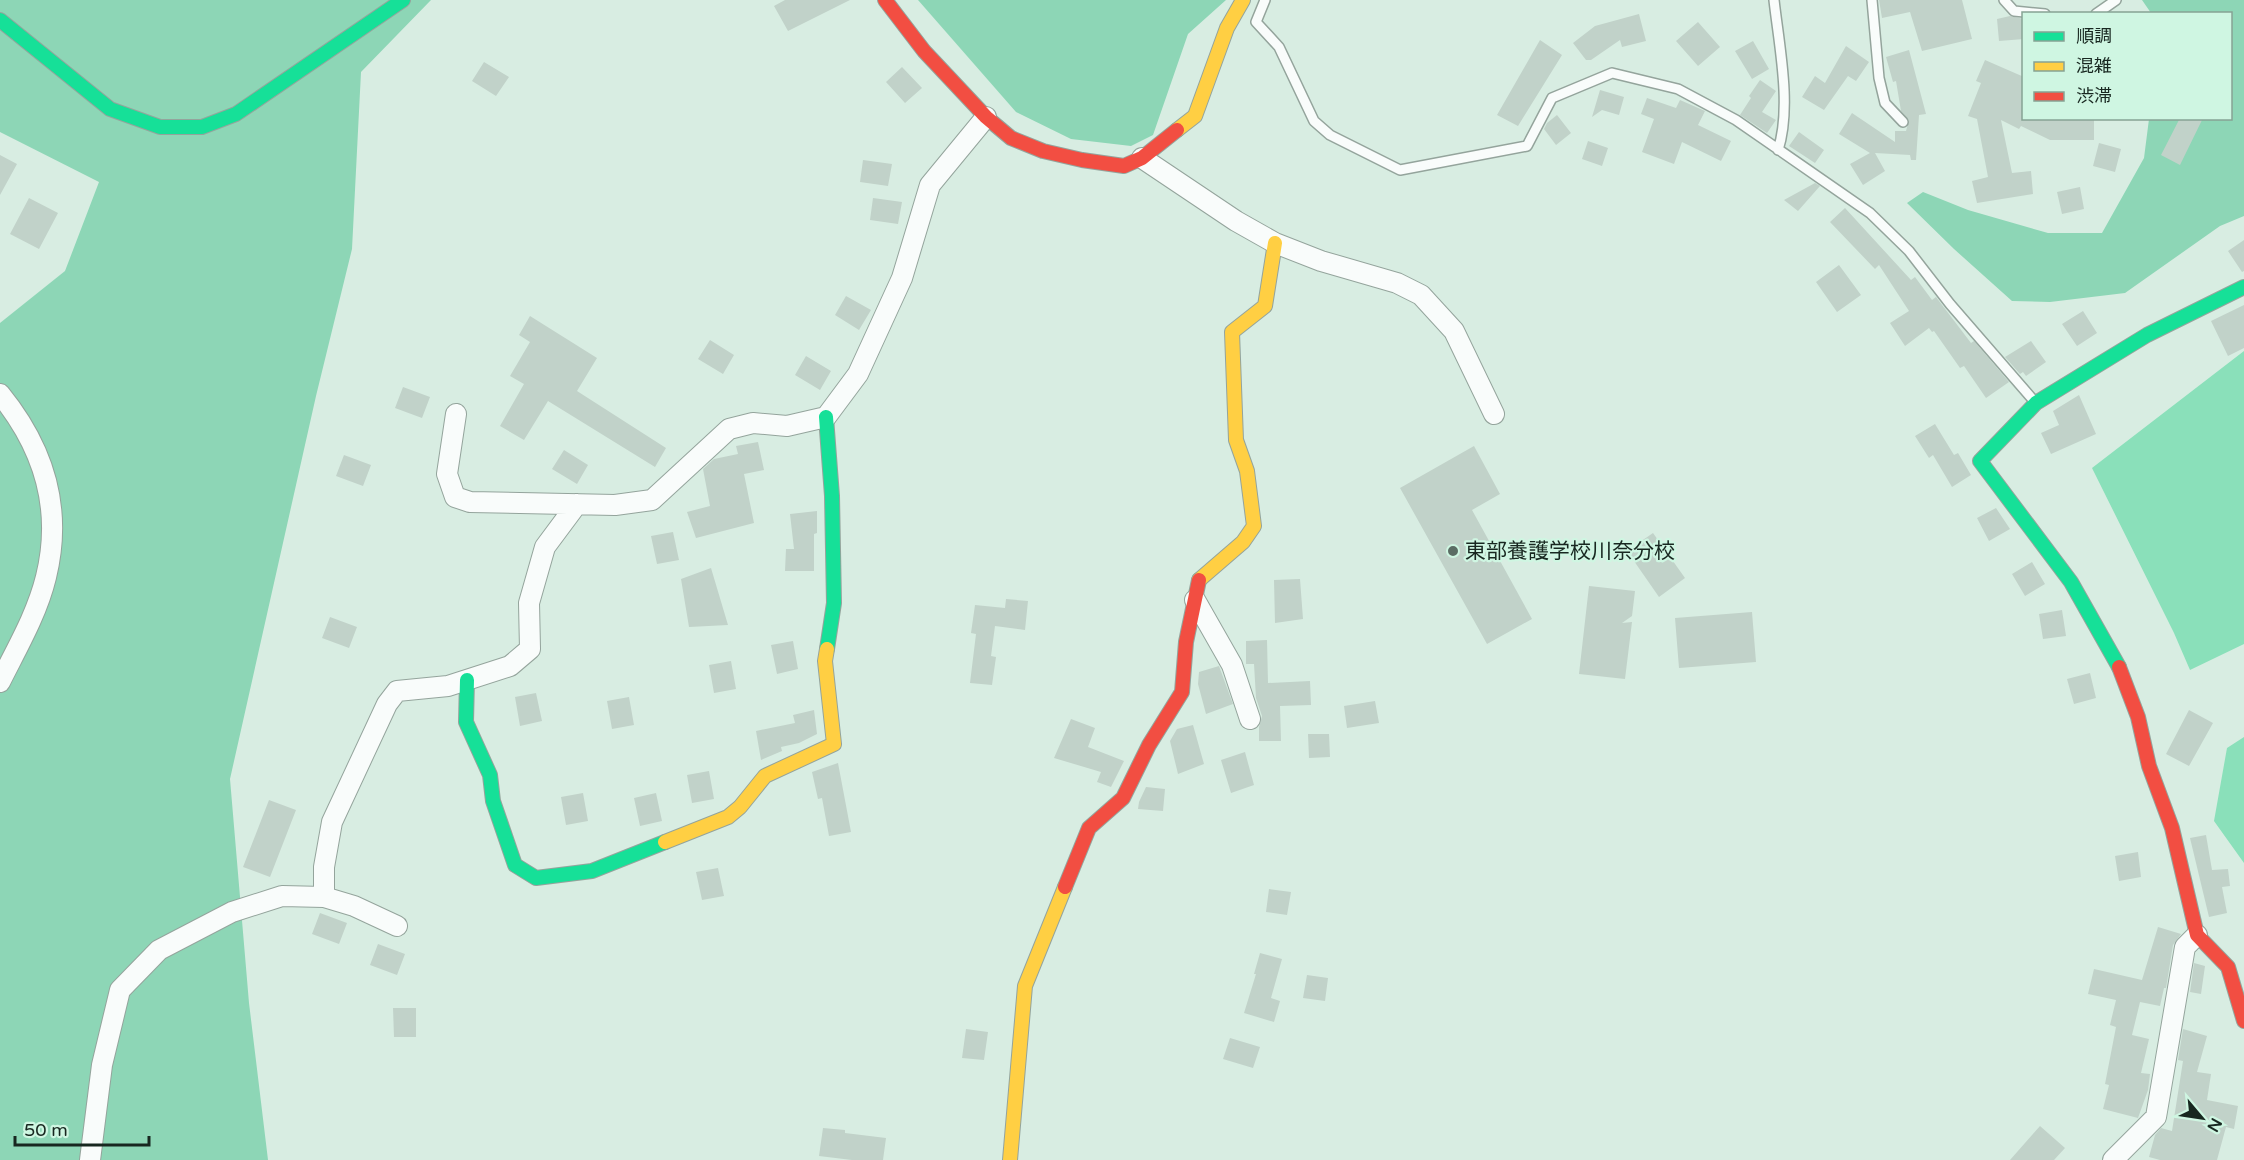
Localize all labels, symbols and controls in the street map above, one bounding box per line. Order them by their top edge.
legend [2022,12,2232,120]
text: 順調 [2076,25,2112,47]
text: 混雑 [2076,55,2112,77]
text: 渋滞 [2076,85,2112,107]
place label: 東部養護学校川奈分校 [1465,539,1675,564]
marker: 東部養護学校川奈分校 [1446,544,1460,558]
north arrow [2172,1088,2232,1148]
scale bar [15,1109,148,1147]
text: N [2202,1114,2226,1135]
text: 50 m [24,1119,68,1141]

